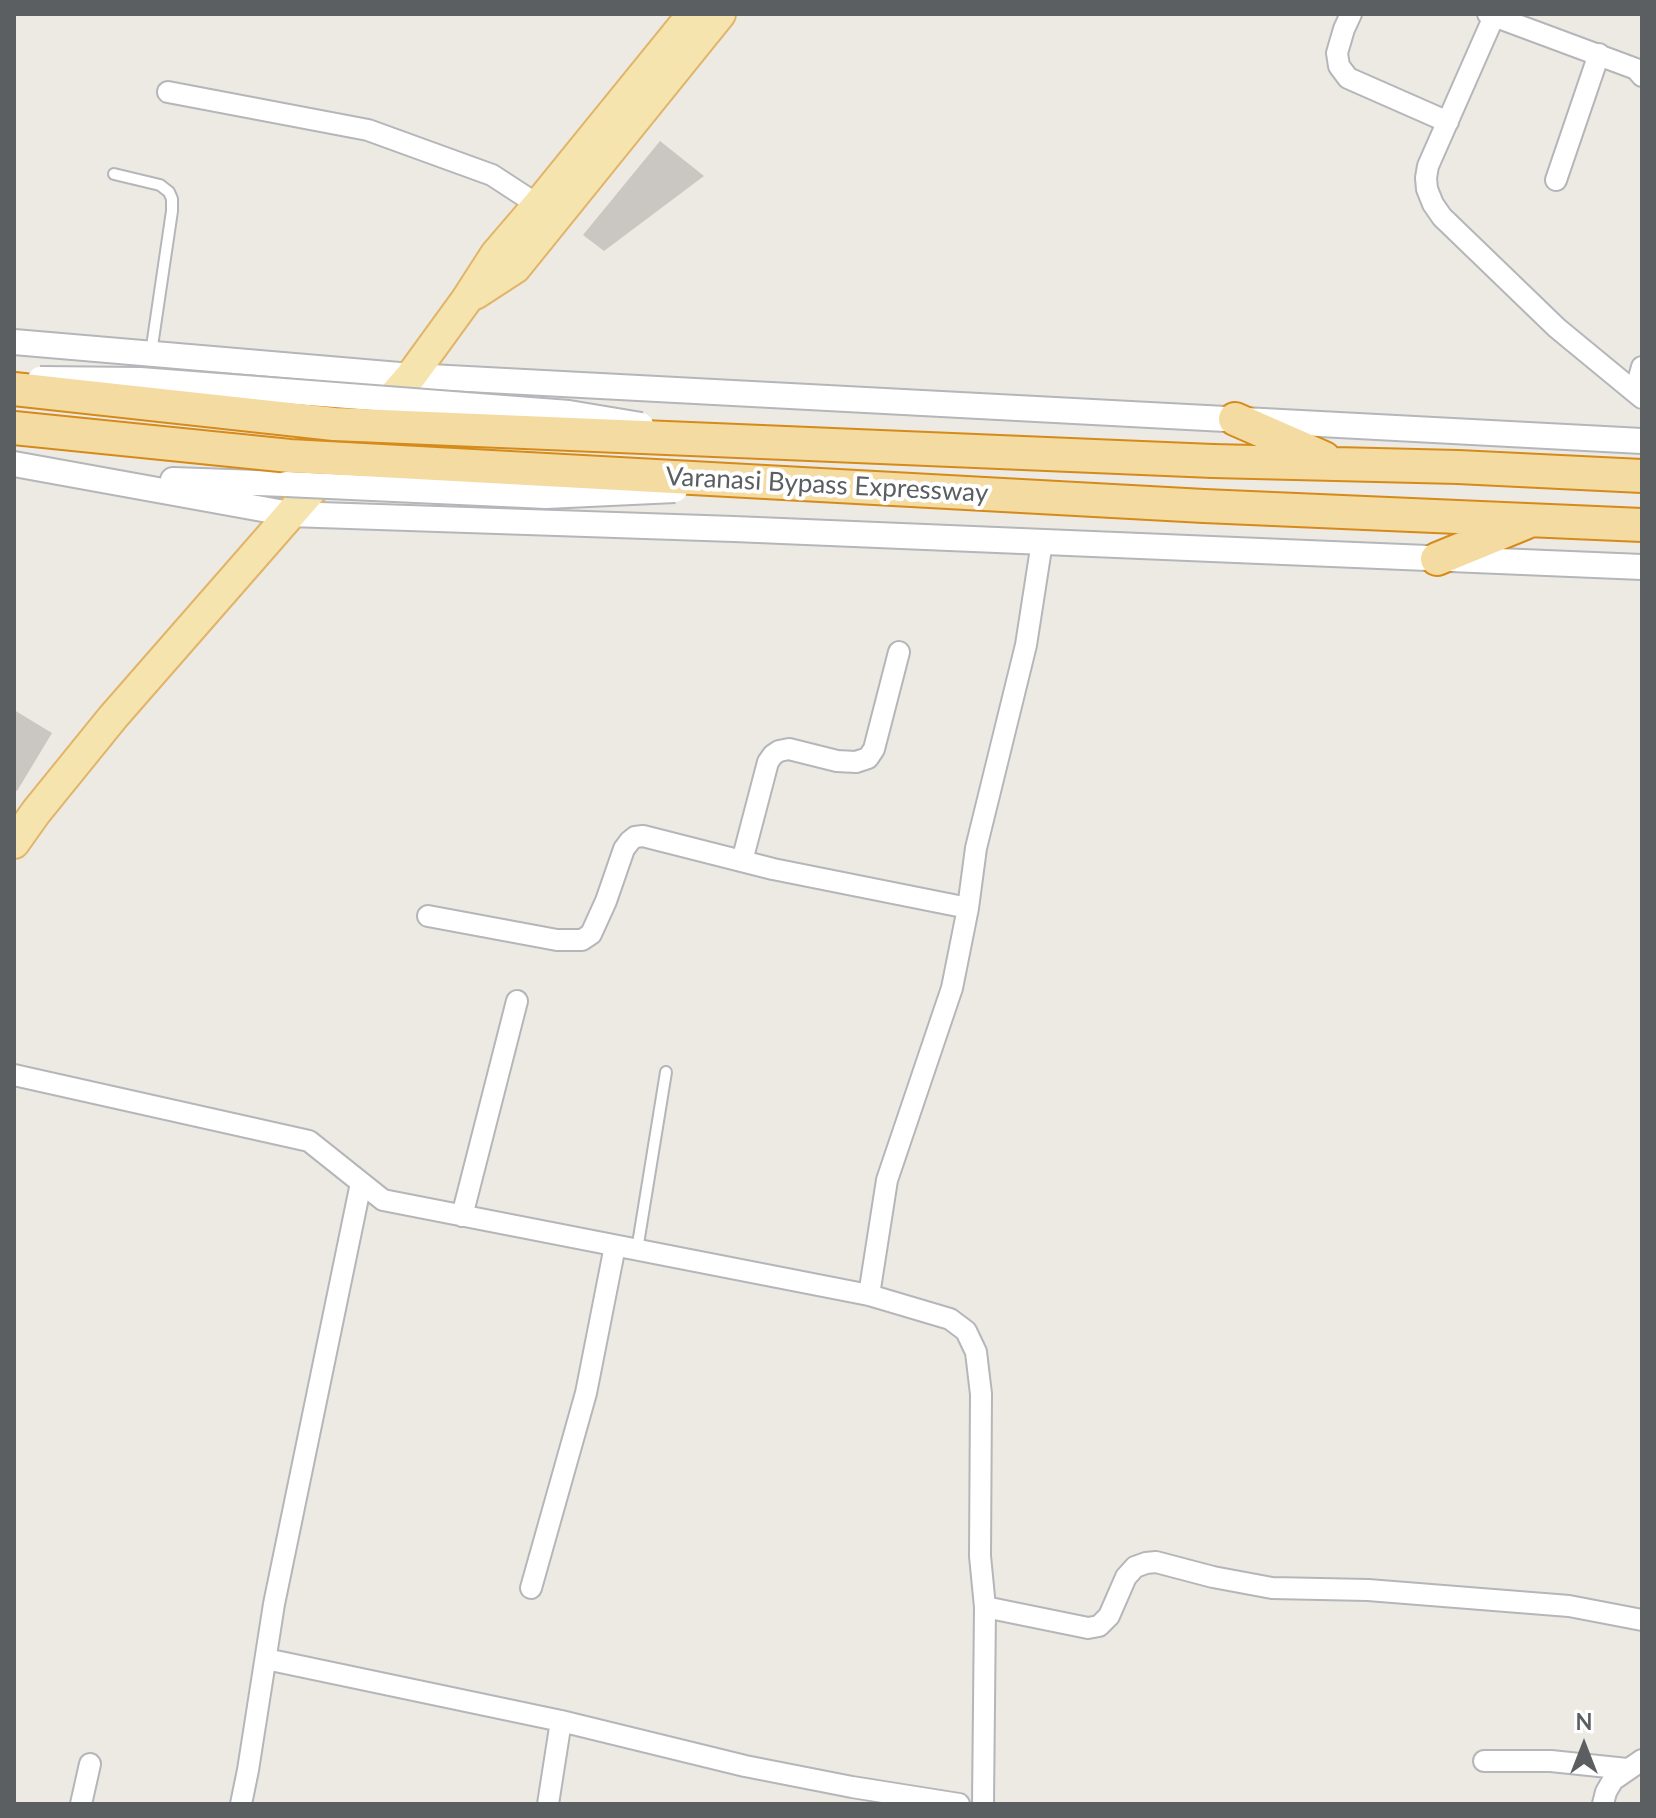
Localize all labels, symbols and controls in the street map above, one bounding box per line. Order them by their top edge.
street label: Varanasi Bypass Expressway [665,461,989,509]
north arrow [1544,1706,1624,1786]
text: N [1576,1708,1592,1735]

